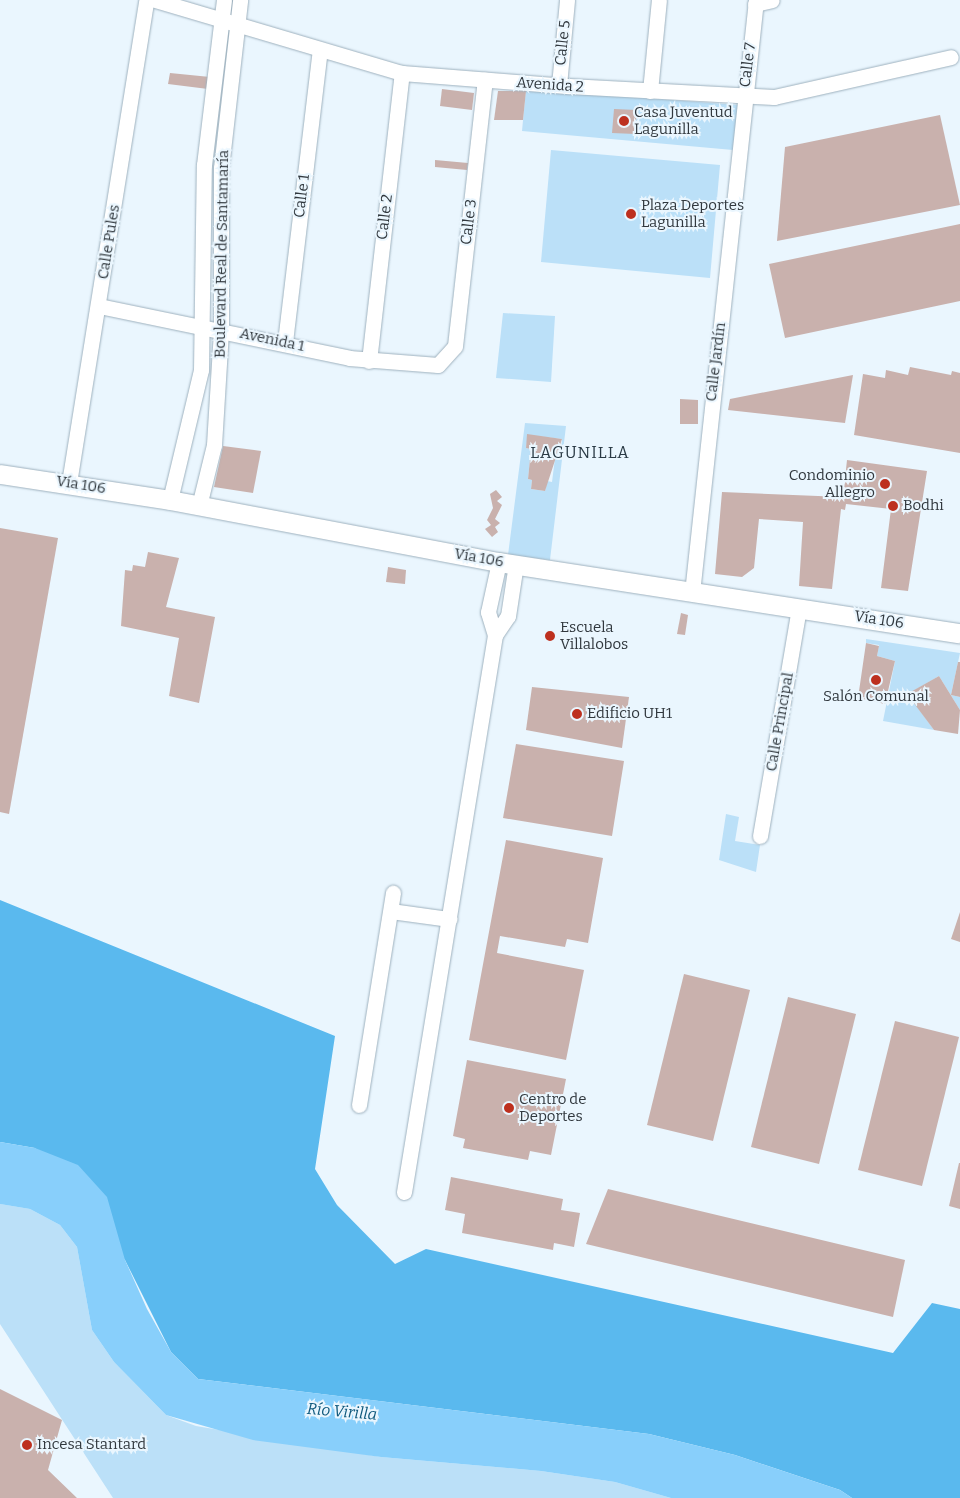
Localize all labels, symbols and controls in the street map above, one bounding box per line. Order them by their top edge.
street label: Calle 5 [552,19,574,67]
street label: Calle 7 [736,42,760,88]
street label: Avenida 2 [516,74,584,96]
place label: Casa Juventud Lagunilla [634,103,733,138]
marker: Casa Juventud Lagunilla [618,115,630,127]
street label: Boulevard Real de Santamaría [211,150,233,358]
street label: Calle 1 [290,173,314,219]
street label: Calle 2 [373,193,397,241]
place label: Plaza Deportes Lagunilla [641,196,744,231]
street label: Calle 3 [457,198,481,246]
street label: Calle Pules [94,203,124,281]
marker: Plaza Deportes Lagunilla [625,208,637,220]
street label: Calle Jardín [702,321,730,403]
street label: Avenida 1 [238,324,306,356]
district label: LAGUNILLA [529,443,631,463]
place label: Condominio Allegro [789,466,875,501]
street label: Vía 106 [55,472,107,498]
marker: Condominio Allegro [879,478,891,490]
place label: Bodhi [903,497,944,515]
marker: Bodhi [887,500,899,512]
street label: Vía 106 [453,545,505,571]
street label: Vía 106 [853,607,905,633]
place label: Escuela Villalobos [560,618,628,653]
marker: Escuela Villalobos [544,630,556,642]
street label: Calle Principal [762,671,798,773]
marker: Salón Comunal [870,674,882,686]
place label: Salón Comunal [823,688,929,706]
place label: Edificio UH1 [587,705,672,723]
marker: Edificio UH1 [571,708,583,720]
place label: Centro de Deportes [519,1090,586,1125]
marker: Centro de Deportes [503,1102,515,1114]
water label: Río Virilla [306,1399,378,1425]
place label: Incesa Stantard [37,1436,146,1454]
marker: Incesa Stantard [21,1439,33,1451]

